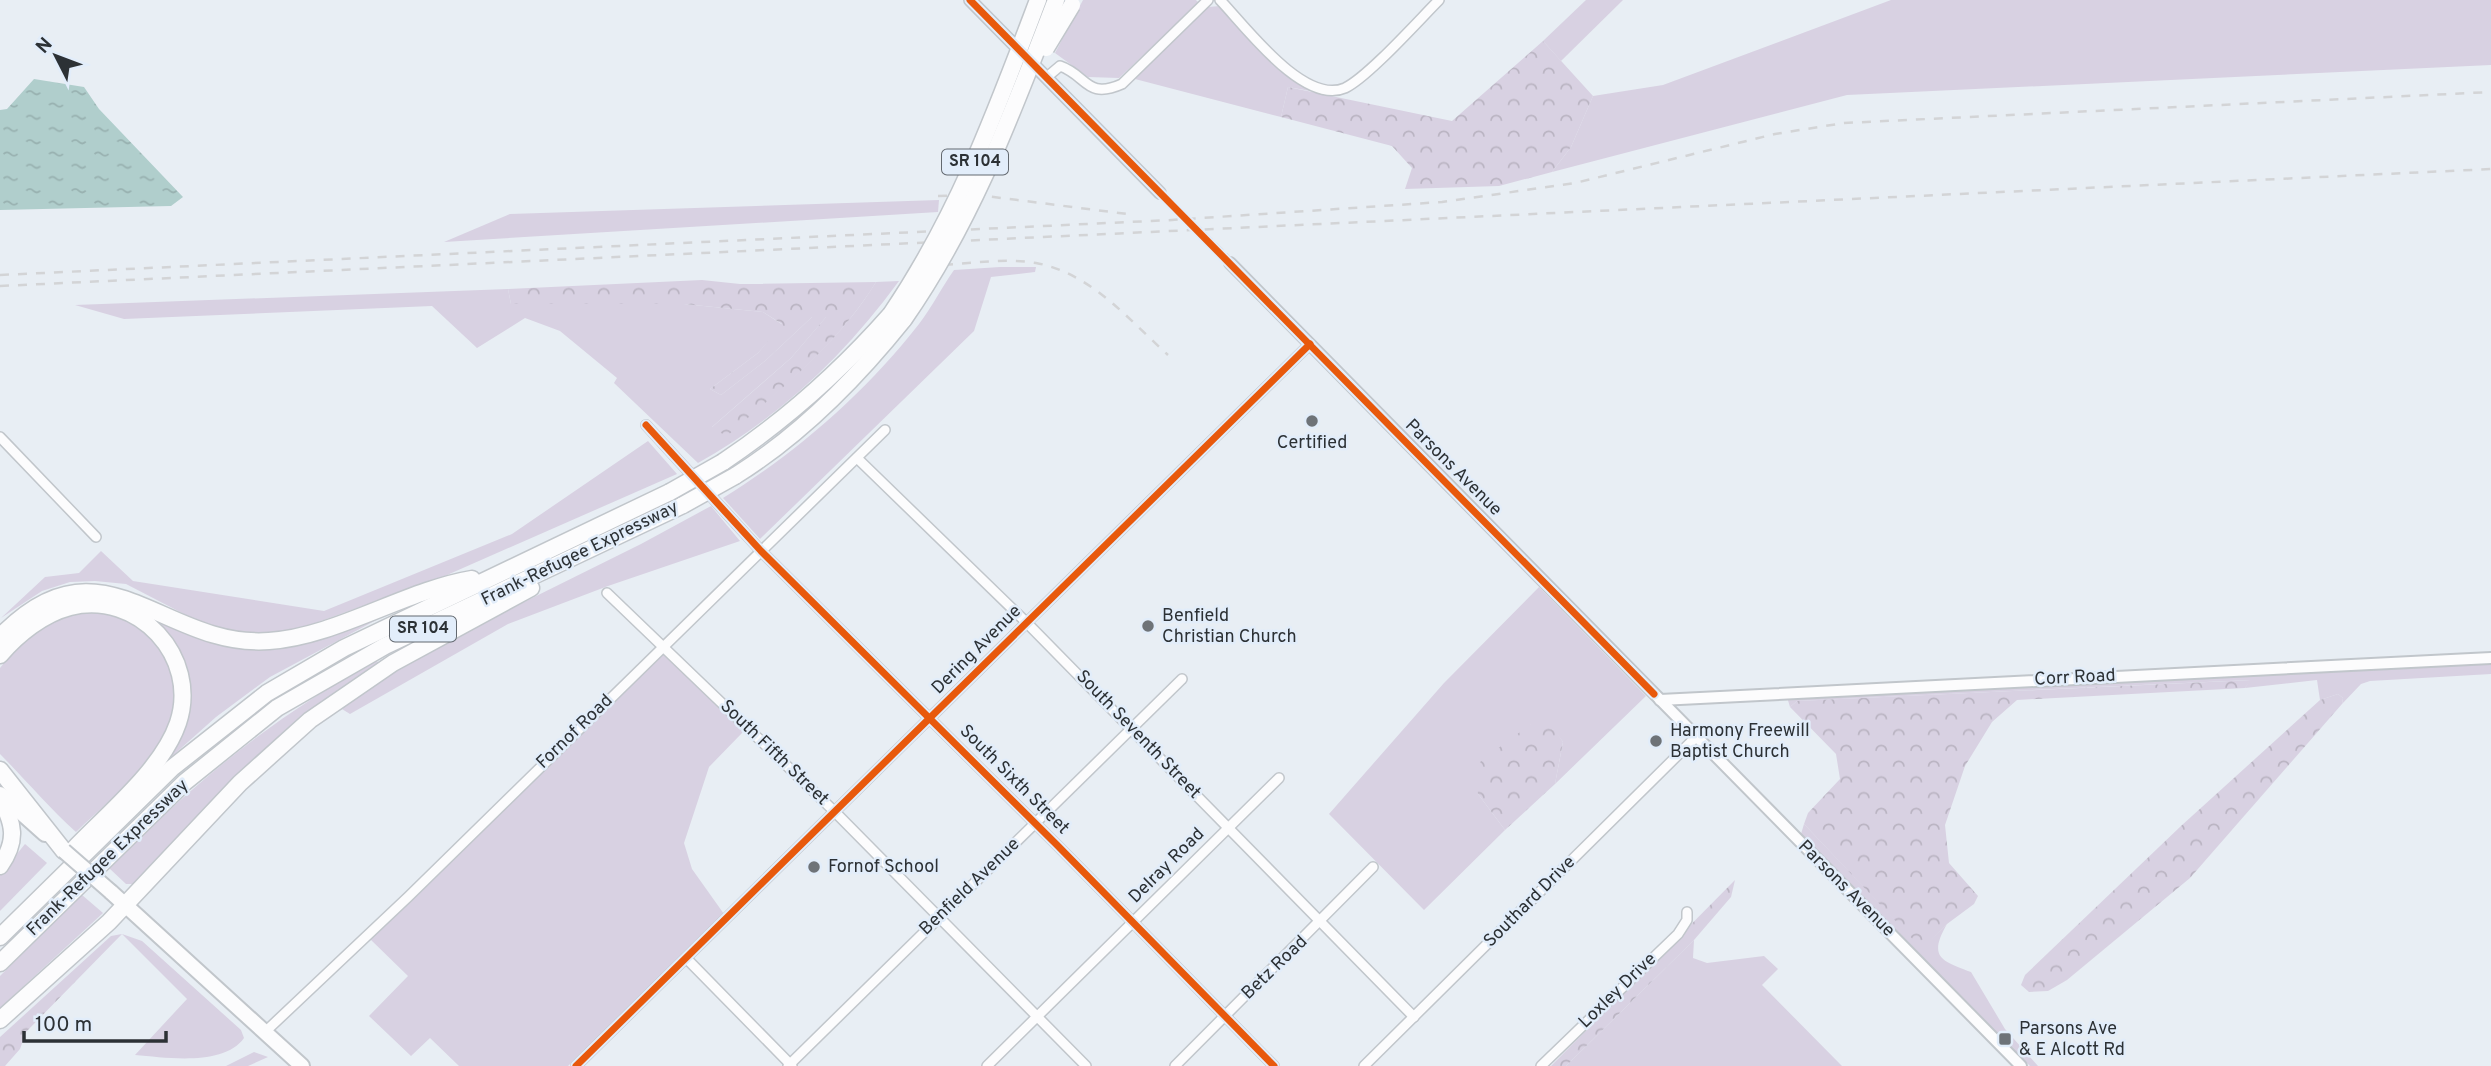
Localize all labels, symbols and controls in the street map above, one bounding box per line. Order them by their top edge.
north arrow [21,21,91,91]
text: N [31,33,58,59]
road number: SR 104 [942,150,1008,174]
marker: Certified [1304,413,1320,429]
street label: Parsons Avenue [1400,415,1506,521]
place label: Certified [1277,432,1347,455]
street label: Frank-Refugee Expressway [478,496,682,612]
street label: Dering Avenue [927,600,1027,700]
place label: Benfield Christian Church [1162,605,1297,649]
road number: SR 104 [390,616,456,642]
marker: Benfield Christian Church [1140,618,1156,634]
street label: Corr Road [2034,664,2116,692]
street label: South Seventh Street [1071,666,1205,804]
street label: Fornof Road [532,690,618,774]
street label: South Fifth Street [715,695,833,811]
street label: South Sixth Street [954,720,1074,840]
place label: Harmony Freewill Baptist Church [1670,720,1810,764]
marker: Harmony Freewill Baptist Church [1648,733,1664,749]
street label: Frank-Refugee Expressway [22,775,194,941]
street label: Delray Road [1124,823,1210,909]
street label: Benfield Avenue [915,833,1025,941]
street label: Parsons Avenue [1793,836,1899,942]
street label: Southard Drive [1479,851,1581,953]
place label: Fornof School [828,856,939,879]
marker: Fornof School [806,859,822,875]
street label: Betz Road [1237,931,1313,1005]
street label: Loxley Drive [1574,948,1662,1034]
scale bar [24,1000,166,1044]
text: 100 m [35,1012,92,1039]
place label: Parsons Ave & E Alcott Rd [2019,1018,2125,1062]
marker: Parsons Ave & E Alcott Rd [1997,1031,2013,1047]

